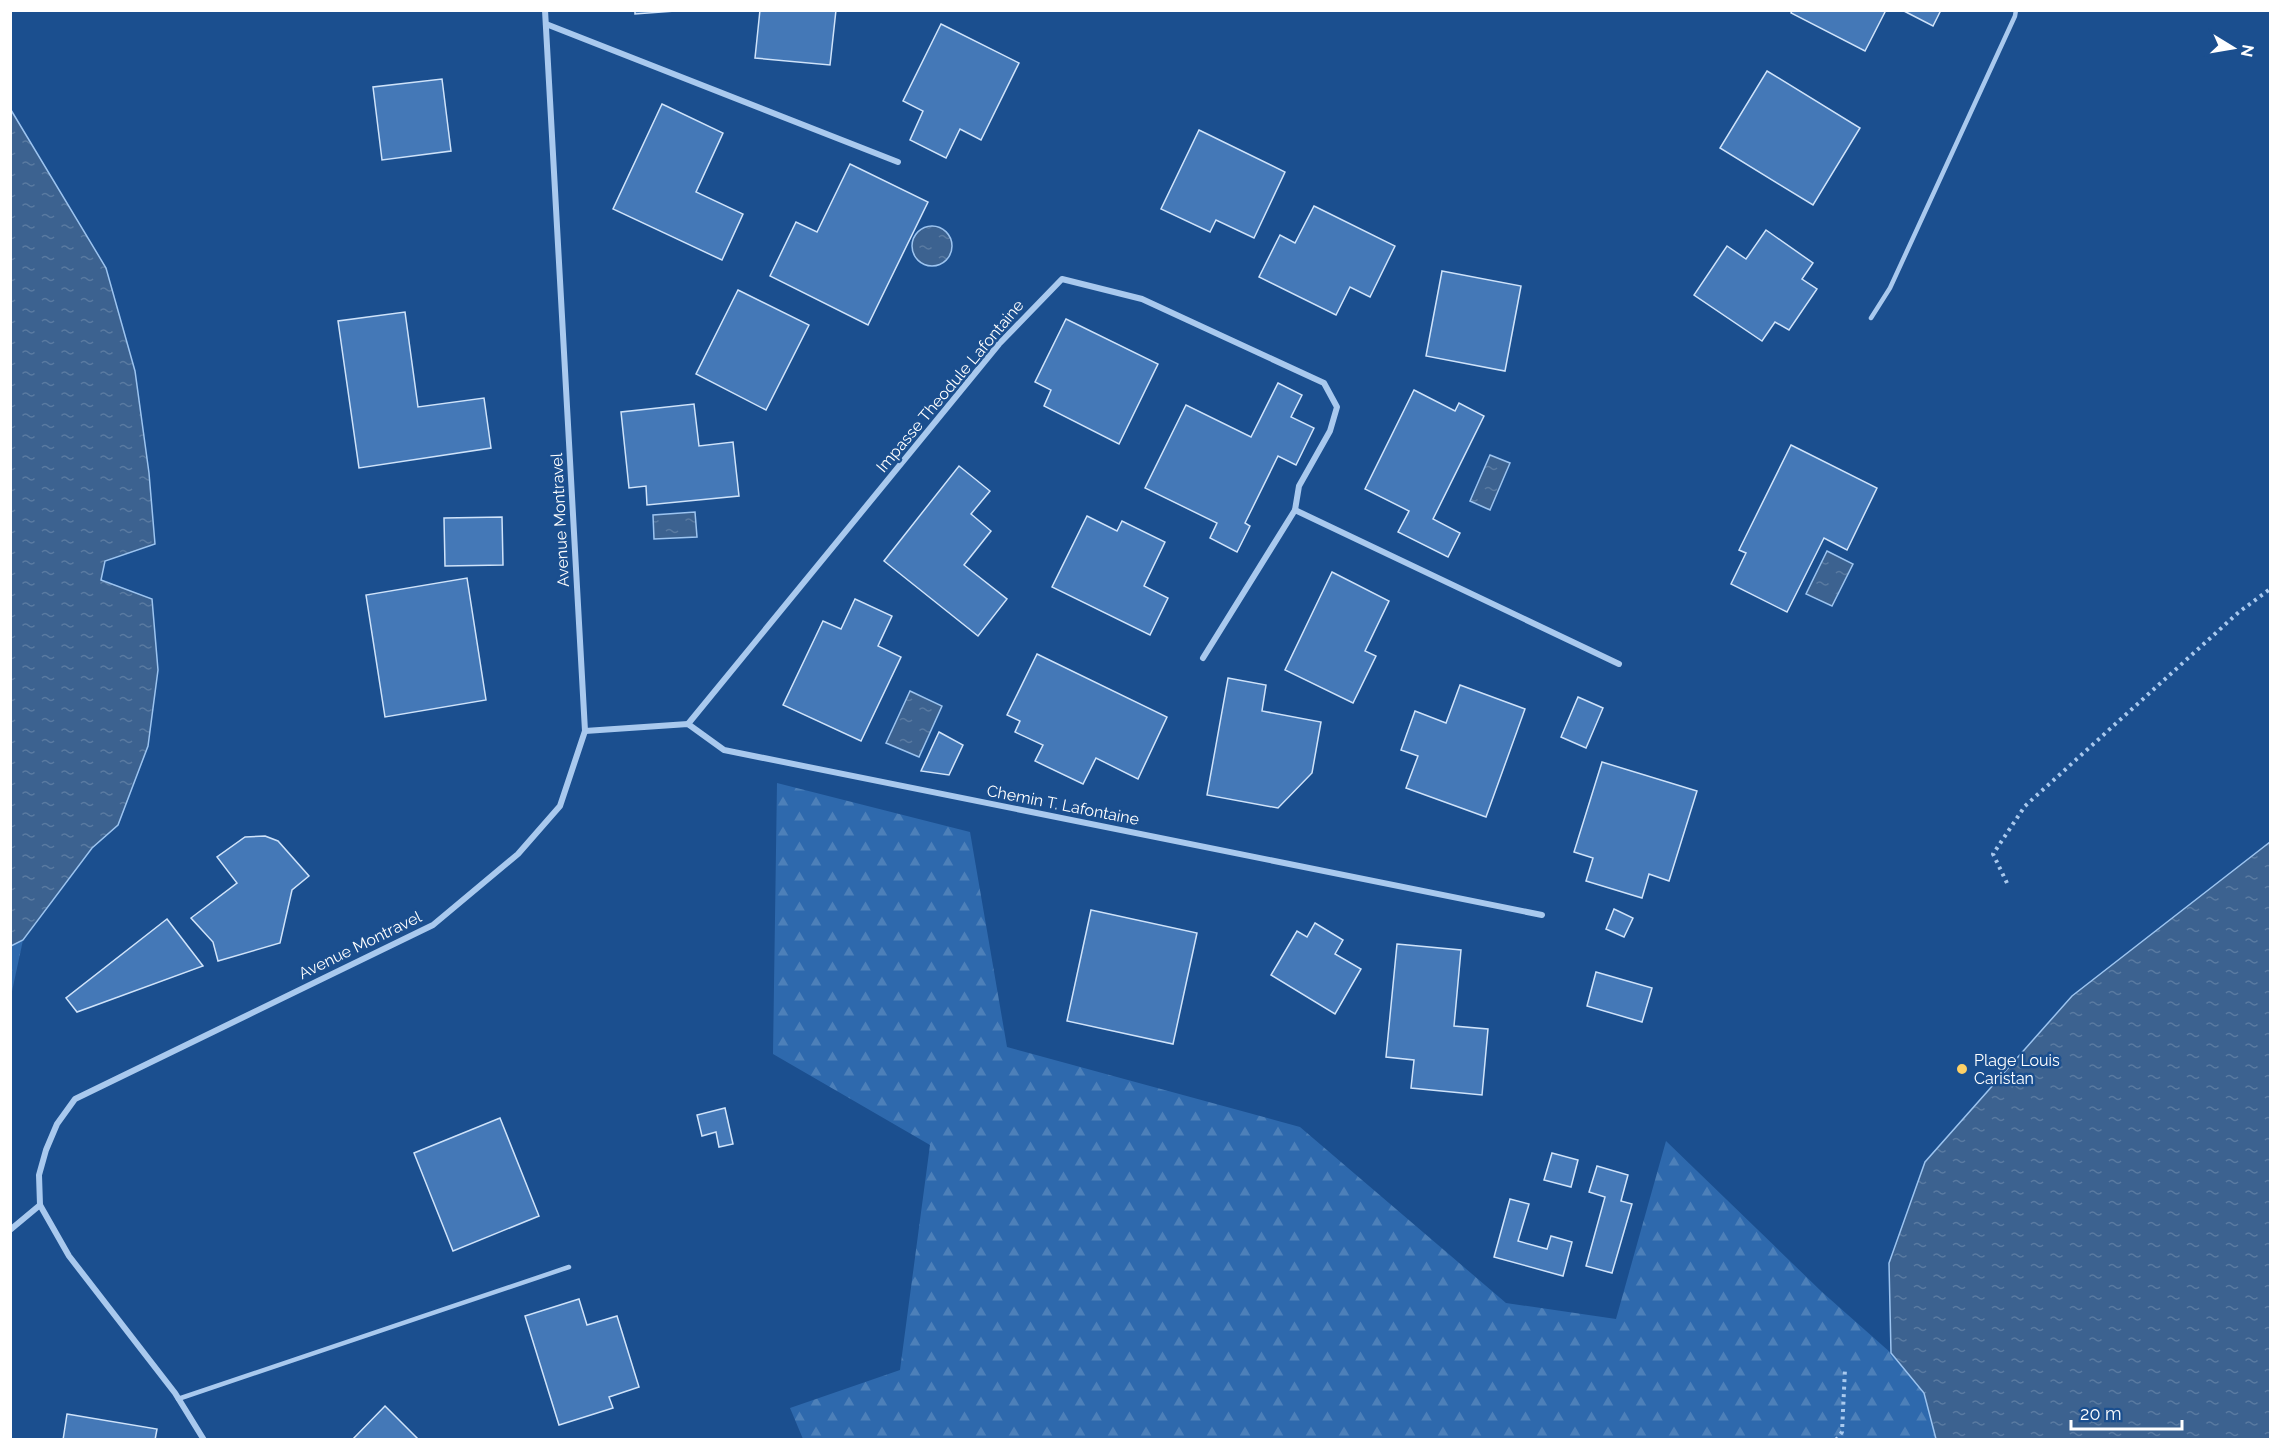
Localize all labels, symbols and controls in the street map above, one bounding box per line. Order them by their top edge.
north arrow [2203,18,2263,78]
text: N [2237,43,2258,59]
street label: Impasse Theodule Lafontaine [872,296,1028,476]
street label: Avenue Montravel [547,452,573,588]
street label: Chemin T. Lafontaine [985,781,1141,829]
street label: Avenue Montravel [295,907,425,983]
place label: Plage Louis Caristan [1974,1051,2060,1088]
marker: Plage Louis Caristan [1955,1062,1969,1076]
scale bar [2071,1393,2182,1431]
text: 20 m [2080,1403,2122,1424]

